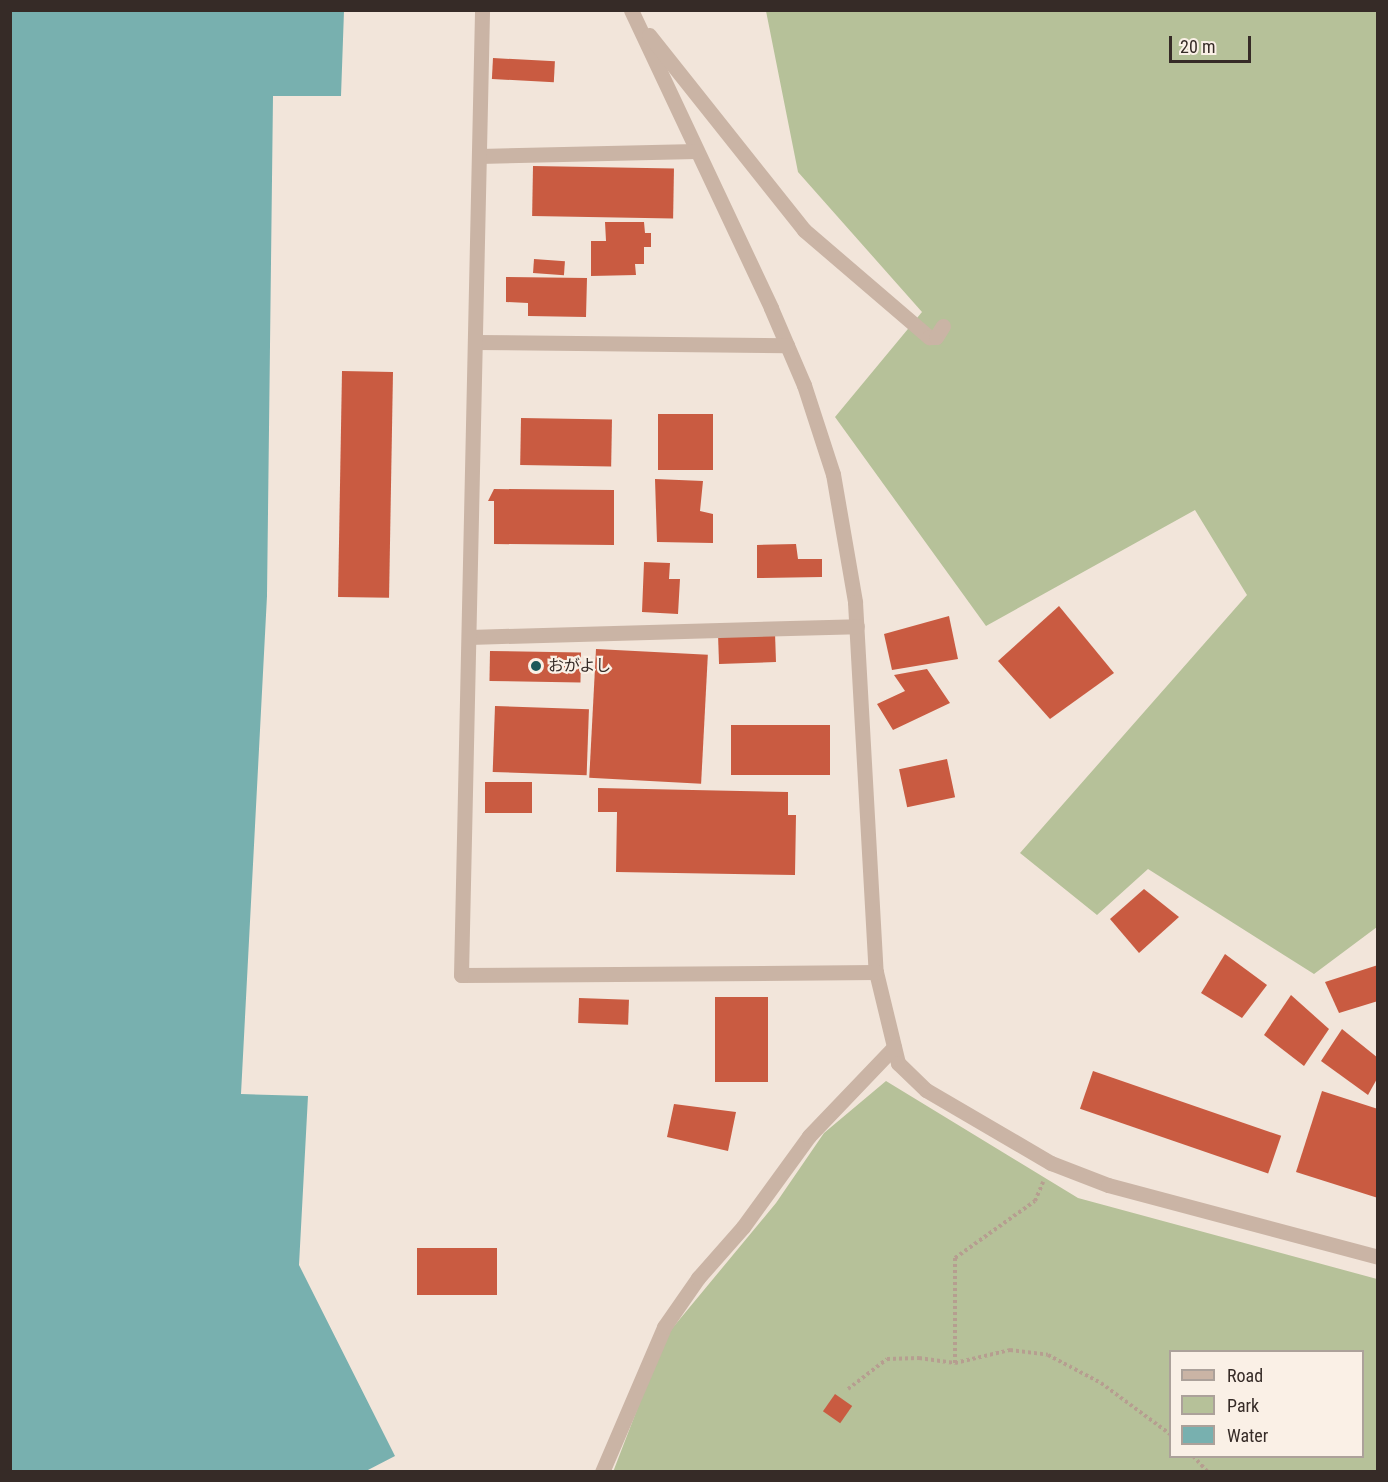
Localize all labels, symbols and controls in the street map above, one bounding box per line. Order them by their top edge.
scale bar [1172,24,1254,62]
text: 20 m [1180,36,1215,57]
place label: おがよし [548,656,612,676]
marker: おがよし [529,659,543,673]
legend [1169,1350,1364,1458]
text: Road [1227,1365,1263,1386]
text: Park [1227,1395,1259,1416]
text: Water [1227,1425,1268,1446]

